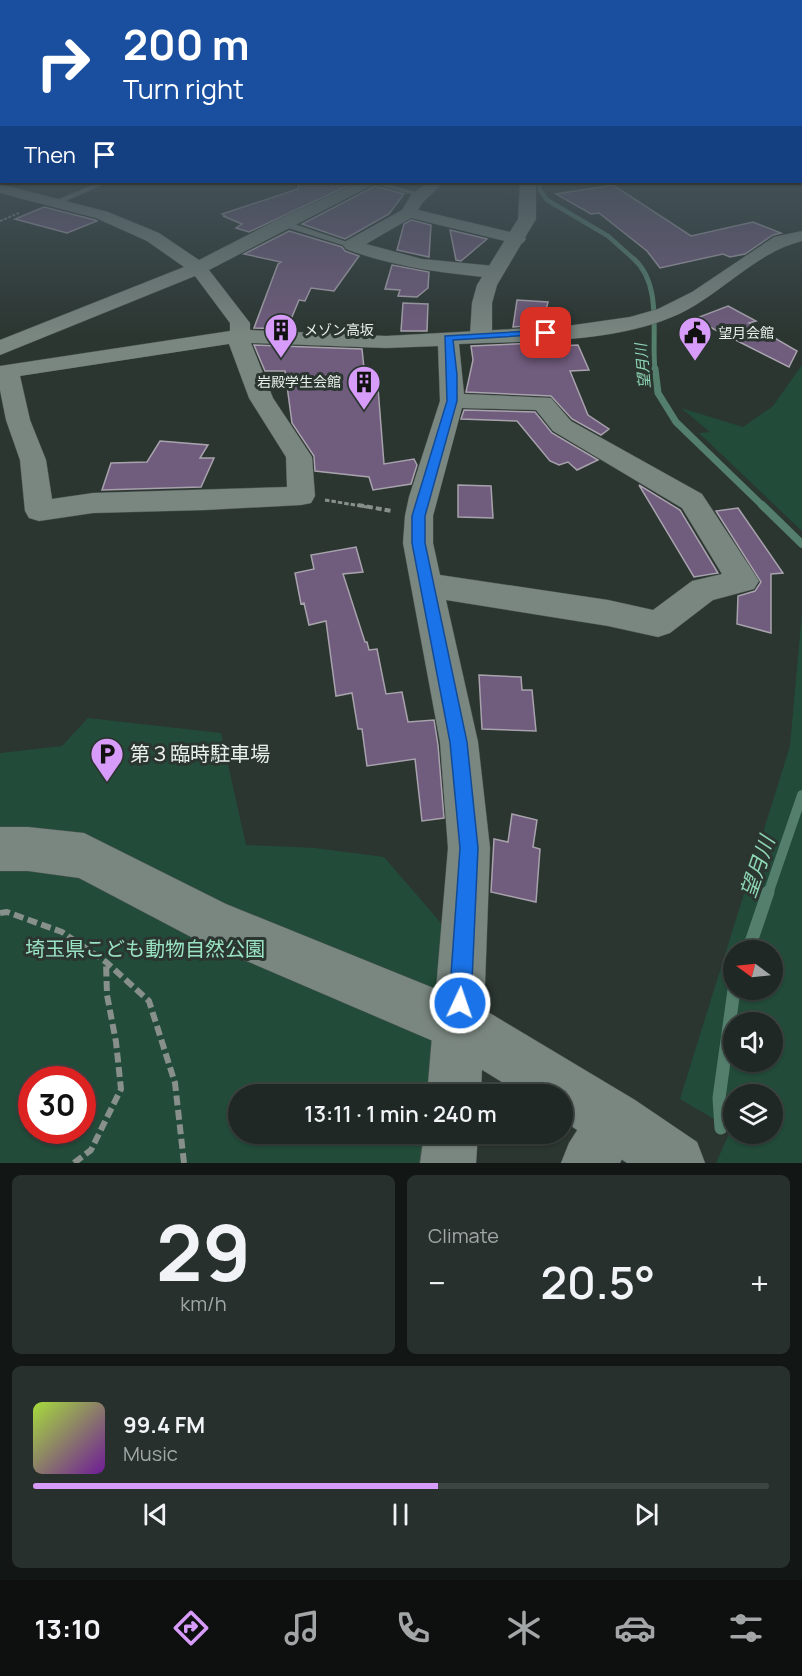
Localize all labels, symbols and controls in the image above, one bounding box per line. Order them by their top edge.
text: 200 m [123,15,249,73]
icon: right [24,24,102,102]
text: Turn right [123,70,244,107]
icon: arrive [88,138,121,171]
text: Then [24,140,76,170]
pin [520,307,571,358]
building icon: メゾン高坂 [263,312,299,359]
public building icon: 望月会館 [677,315,713,362]
icon: arrive [529,316,562,349]
place label: メゾン高坂 [304,320,374,339]
place label: 望月会館 [718,323,774,342]
water label: 望月川 [630,341,655,389]
building icon: 岩殿学生会館 [346,364,382,411]
place label: 岩殿学生会館 [257,372,341,391]
parking icon: 第３臨時駐車場 [89,736,125,783]
place label: 第３臨時駐車場 [130,740,270,767]
water label: 望月川 [734,830,781,901]
park label: 埼玉県こども動物自然公園 [25,935,265,962]
north arrow [723,940,783,1000]
map controls [723,940,783,1144]
position arrow [428,971,492,1035]
button: sound [723,1012,783,1072]
speed limit sign: 30 [18,1066,96,1144]
button: layers [723,1084,783,1144]
text: 13:11 · 1 min · 240 m [304,1099,497,1129]
text: 29 [156,1198,251,1304]
text: Climate [428,1222,499,1249]
text: 20.5° [541,1251,655,1313]
text: − [428,1260,446,1305]
text: + [750,1260,769,1305]
text: km/h [180,1290,227,1317]
text: 99.4 FM [123,1410,205,1440]
text: Music [123,1440,178,1467]
icon: previous [139,1498,172,1531]
icon: pause [384,1498,417,1531]
icon: next [630,1498,663,1531]
icon: directions [170,1607,212,1649]
icon: music [281,1607,323,1649]
icon: phone [392,1607,434,1649]
icon: climate [503,1607,545,1649]
icon: car [614,1607,656,1649]
icon: filters [725,1607,767,1649]
text: 13:10 [35,1610,101,1647]

